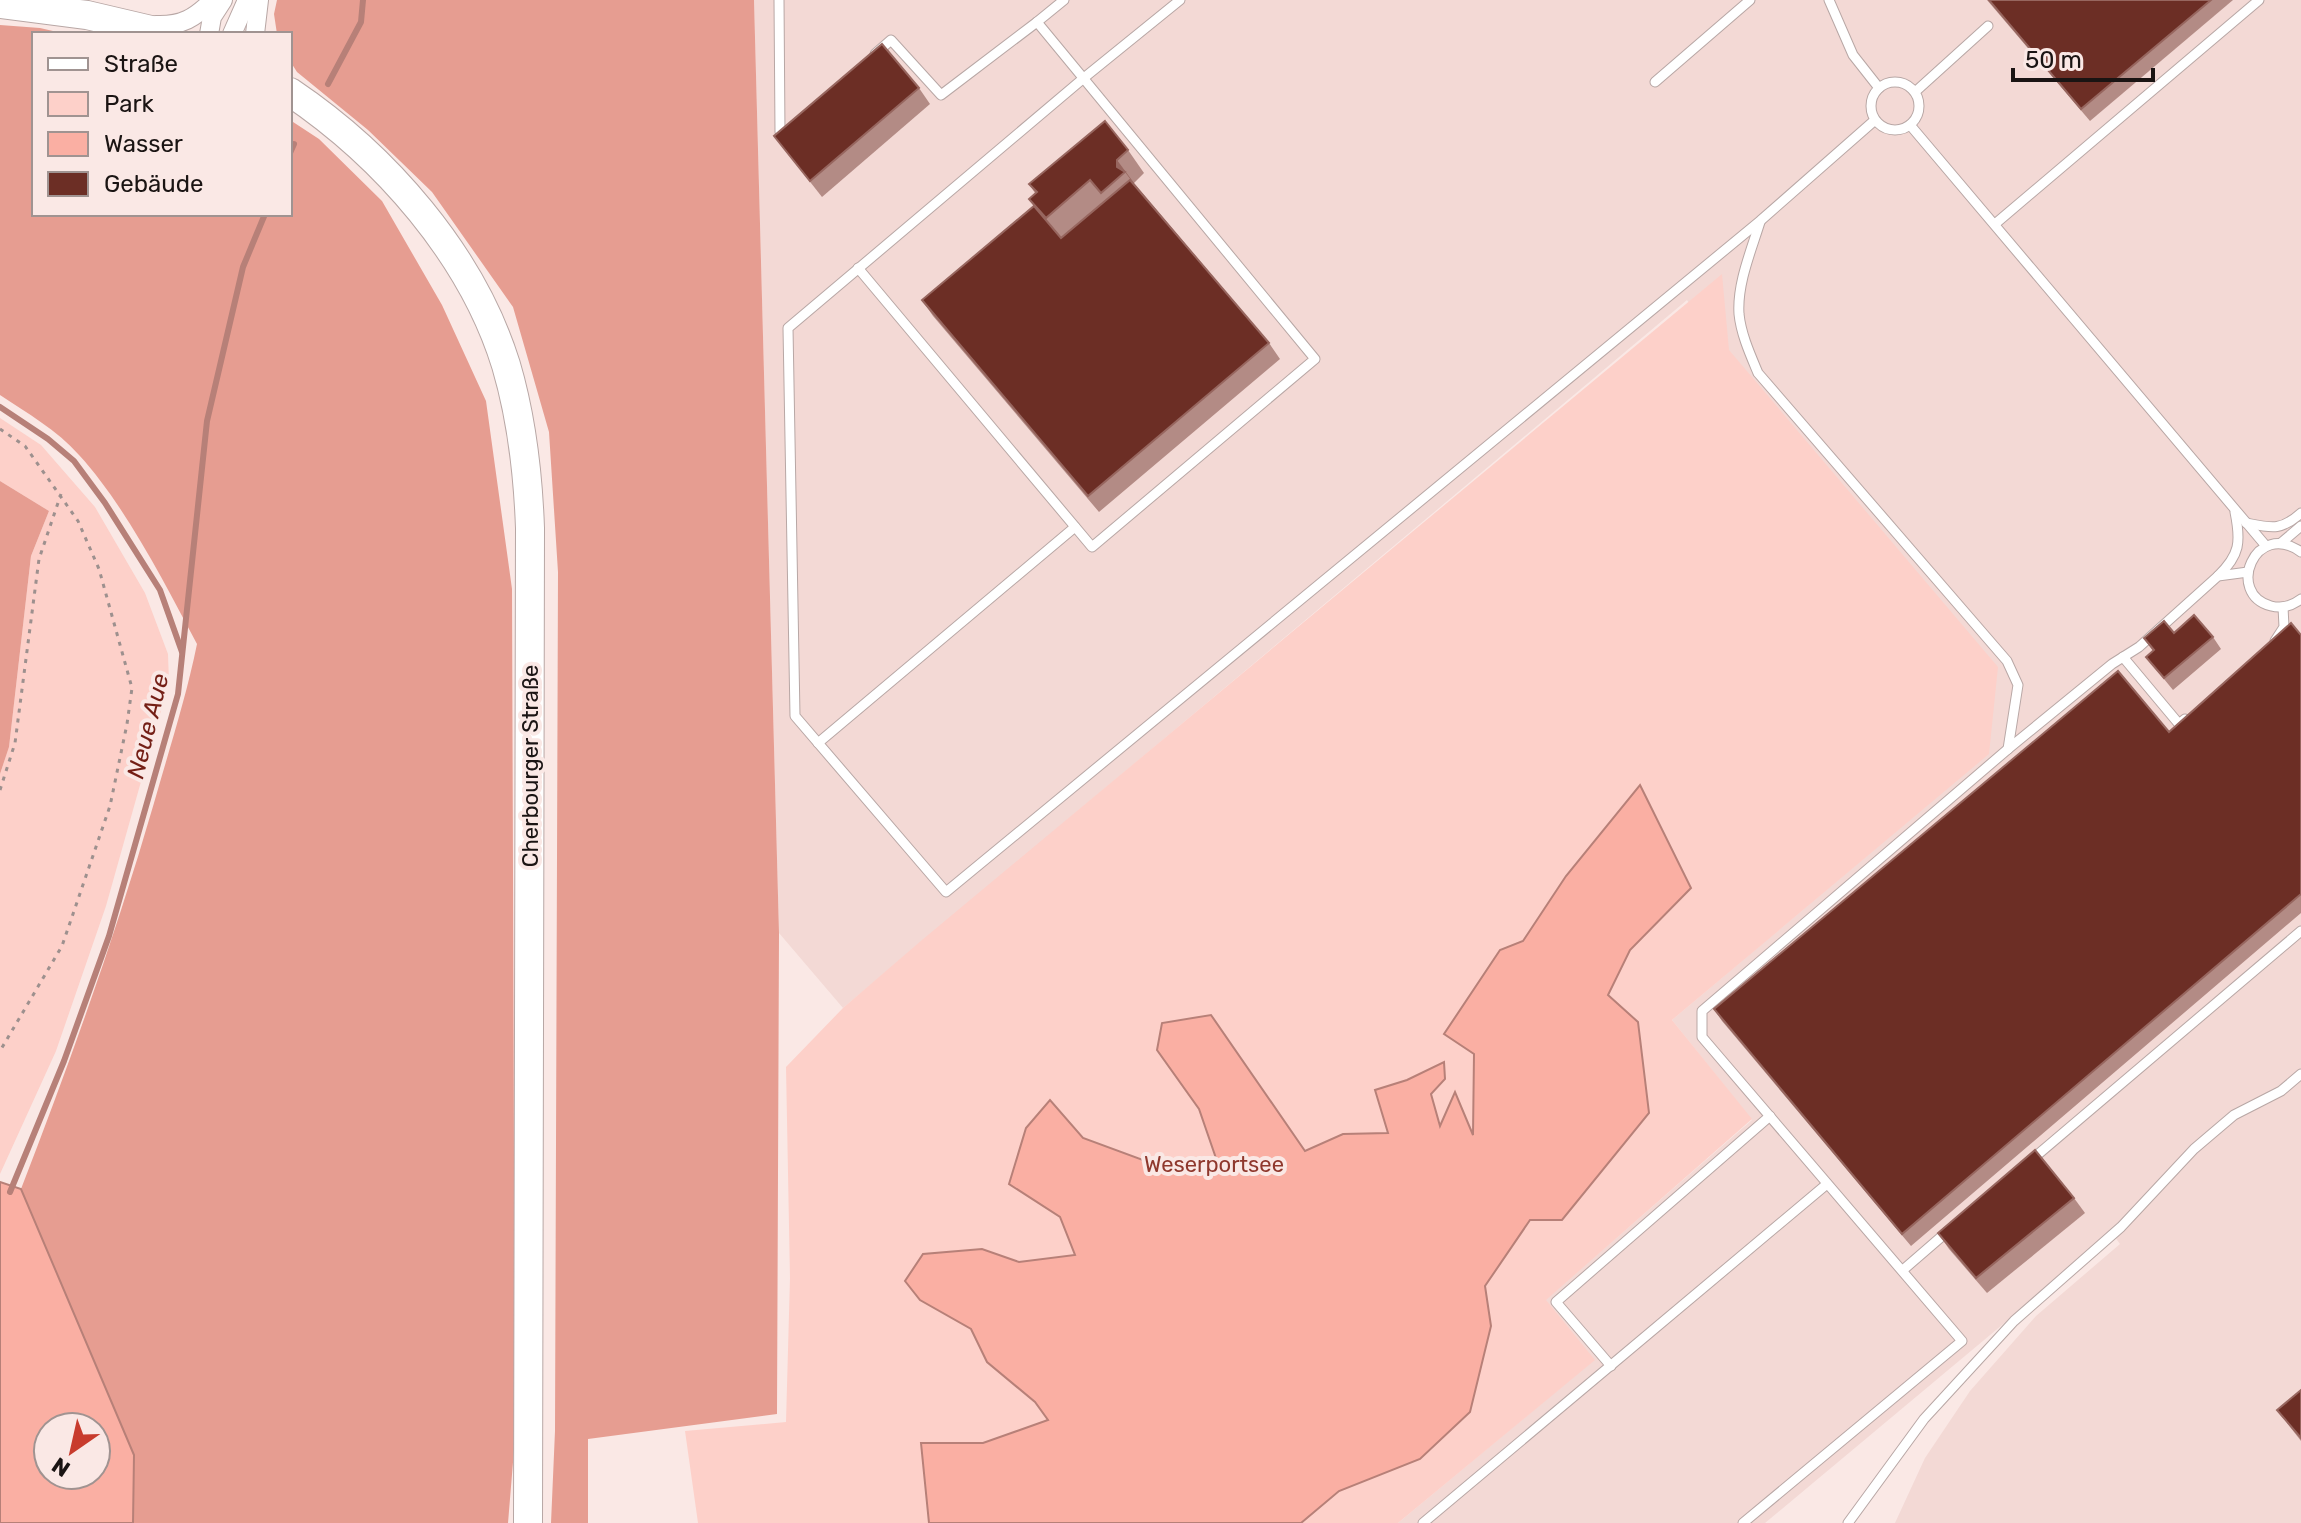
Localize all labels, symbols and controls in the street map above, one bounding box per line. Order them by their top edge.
legend [32,32,292,216]
scale bar [2013,32,2153,82]
text: 50 m [2025,46,2082,74]
text: Straße [104,50,178,78]
text: Park [104,90,155,118]
text: Wasser [104,130,183,158]
text: Gebäude [104,170,203,198]
street label: Cherbourger Straße [517,665,544,867]
water label: Neue Aue [121,671,175,781]
park label: Weserportsee [1144,1151,1284,1178]
north arrow [32,1411,112,1491]
text: N [47,1452,75,1483]

